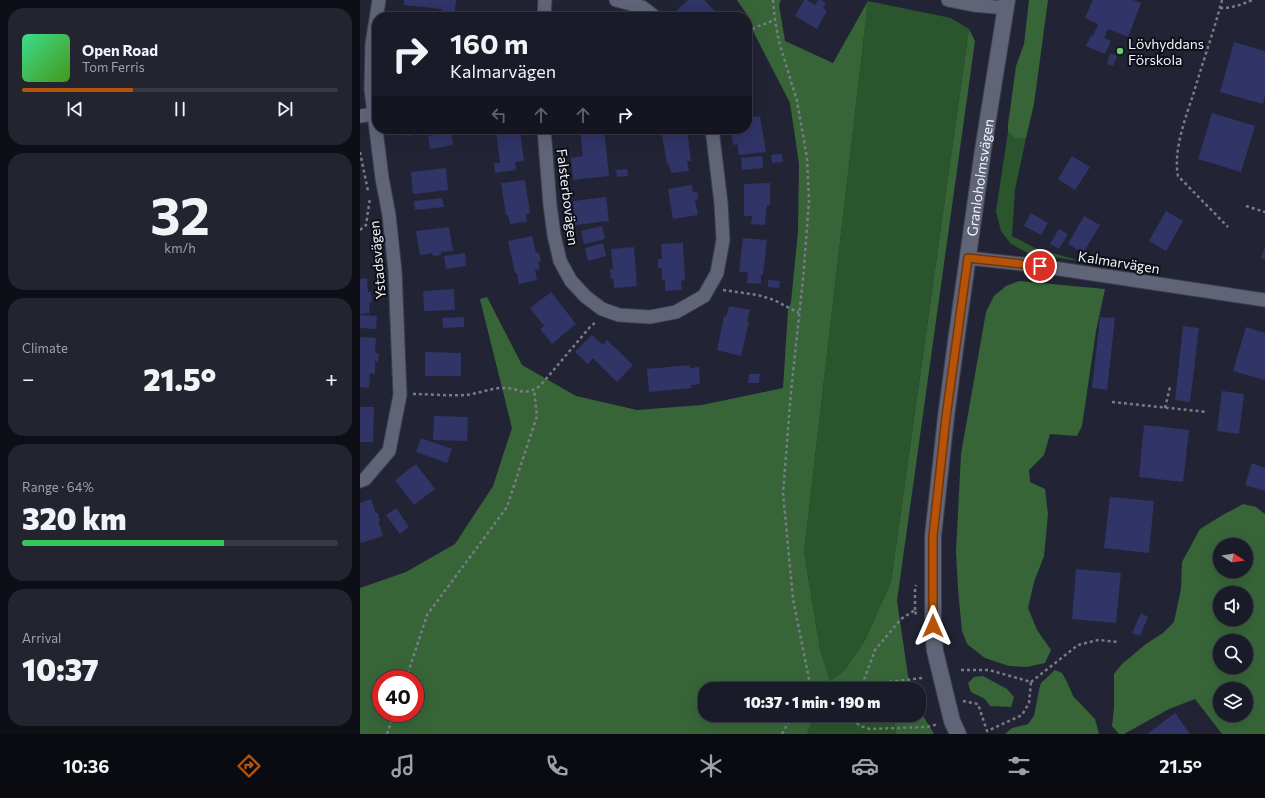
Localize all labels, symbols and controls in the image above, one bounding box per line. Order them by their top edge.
text: 160 m [450,26,528,60]
icon: right [384,28,436,80]
place label: Lövhyddans Förskola [1128,35,1204,68]
text: Open Road [82,41,158,59]
marker: Lövhyddans Förskola [1115,46,1125,56]
text: Tom Ferris [82,59,145,75]
text: Kalmarvägen [450,60,556,82]
icon: previous [64,98,86,120]
icon: pause [169,98,191,120]
icon: next [274,98,296,120]
icon: left [488,104,510,126]
icon: ahead [530,104,552,126]
icon: ahead [572,104,594,126]
icon: right [614,104,636,126]
street label: Granloholmsvägen [962,117,996,237]
street label: Falsterbovägen [554,148,582,246]
text: 32 [150,182,210,246]
street label: Ystadsvägen [365,220,389,300]
text: km/h [164,240,196,256]
street label: Kalmarvägen [1077,247,1161,277]
pin [1023,249,1057,283]
icon: arrive [1029,255,1051,277]
text: Climate [22,340,68,356]
text: 21.5° [143,360,216,397]
text: − [22,365,35,392]
text: + [325,365,338,392]
text: Range · 64% [22,479,94,495]
text: 320 km [22,499,126,536]
north arrow [1213,538,1253,578]
map controls [1213,538,1253,722]
button: sound [1213,586,1253,626]
position arrow [912,605,954,647]
text: Arrival [22,630,61,646]
button: search [1213,634,1253,674]
text: 10:37 [22,650,99,687]
speed limit sign: 40 [372,670,424,722]
button: layers [1213,682,1253,722]
text: 10:37 · 1 min · 190 m [744,693,880,711]
icon: directions [235,752,263,780]
icon: music [389,752,417,780]
icon: phone [543,752,571,780]
icon: climate [697,752,725,780]
icon: car [851,752,879,780]
icon: filters [1005,752,1033,780]
text: 10:36 [63,755,109,777]
text: 21.5° [1159,755,1202,777]

